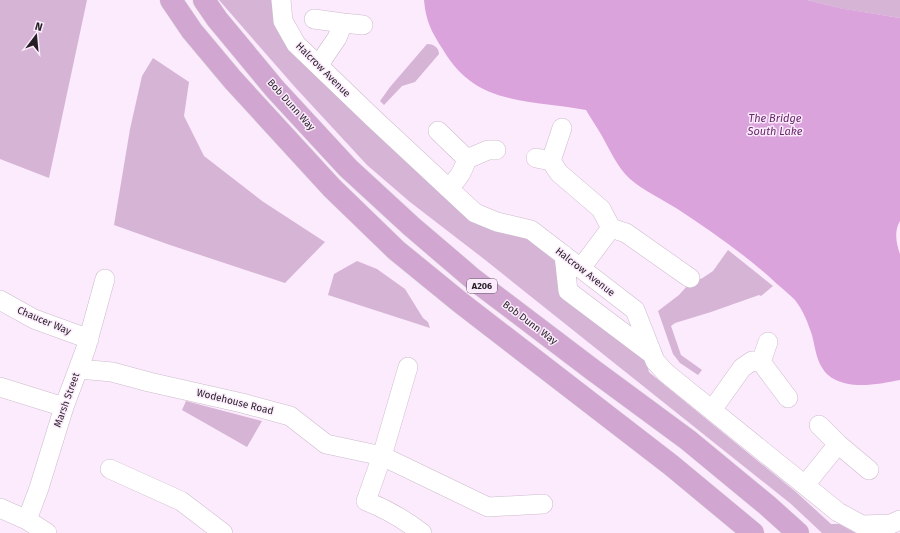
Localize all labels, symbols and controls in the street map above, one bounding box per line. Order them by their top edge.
north arrow [16,16,56,56]
text: N [33,20,44,34]
street label: Halcrow Avenue [293,40,353,100]
street label: Bob Dunn Way [265,77,317,133]
water label: The Bridge South Lake [747,112,803,138]
street label: Halcrow Avenue [553,245,617,299]
road number: A206 [467,279,497,293]
street label: Bob Dunn Way [500,299,560,347]
street label: Chaucer Way [15,304,73,338]
street label: Marsh Street [52,371,83,429]
street label: Wodehouse Road [195,387,275,417]

